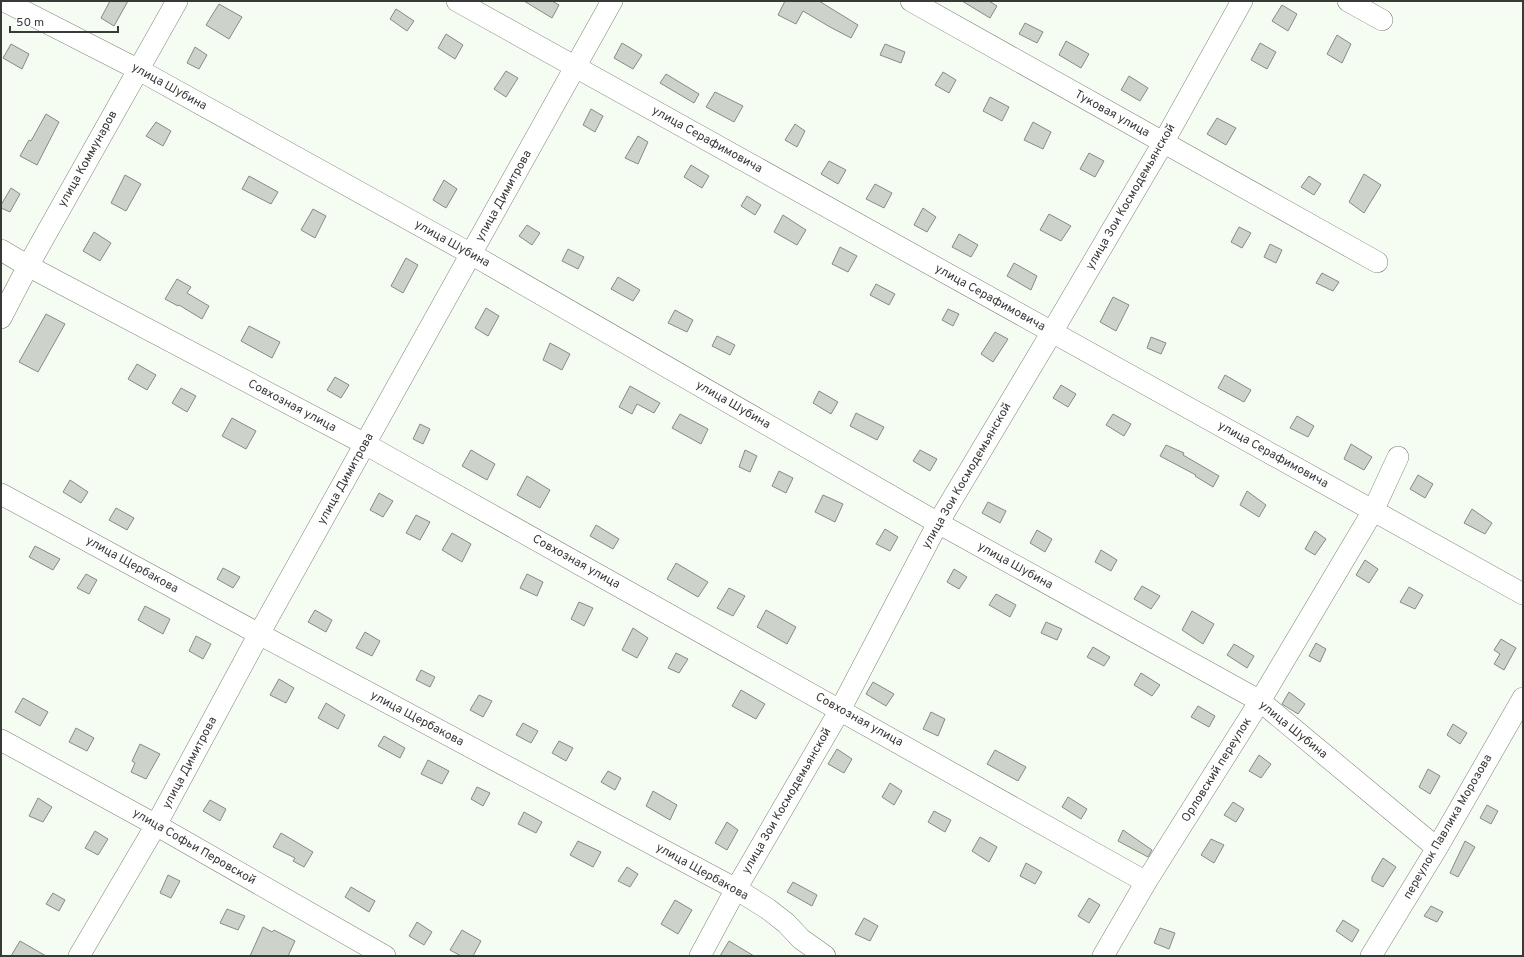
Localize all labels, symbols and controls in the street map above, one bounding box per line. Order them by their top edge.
scale bar [10,8,118,34]
text: 50 m [16,15,44,31]
street label: улица Шубина [128,60,210,114]
street label: Туковая улица [1072,87,1152,141]
street label: улица Серафимовича [649,103,765,177]
street label: улица Коммунаров [55,108,121,210]
street label: улица Зои Космодемьянской [1083,121,1179,273]
street label: улица Димитрова [472,147,536,245]
street label: улица Шубина [411,217,493,271]
street label: улица Серафимовича [932,261,1048,335]
street label: Совхозная улица [245,376,339,436]
street label: улица Шубина [693,377,773,433]
street label: улица Зои Космодемьянской [919,400,1015,552]
street label: улица Серафимовича [1215,418,1331,492]
street label: улица Димитрова [314,430,378,528]
street label: Совхозная улица [529,531,623,593]
street label: улица Щербакова [83,533,181,597]
street label: улица Шубина [974,539,1056,593]
street label: улица Щербакова [368,688,466,750]
street label: Совхозная улица [812,689,906,751]
street label: улица Шубина [1255,697,1331,763]
street label: улица Димитрова [159,714,221,812]
street label: Орловский переулок [1178,715,1256,825]
street label: улица Зои Космодемьянской [739,725,835,877]
street label: переулок Павлика Морозова [1400,752,1496,902]
street label: улица Софьи Перовской [129,805,259,889]
street label: улица Щербакова [653,840,751,904]

